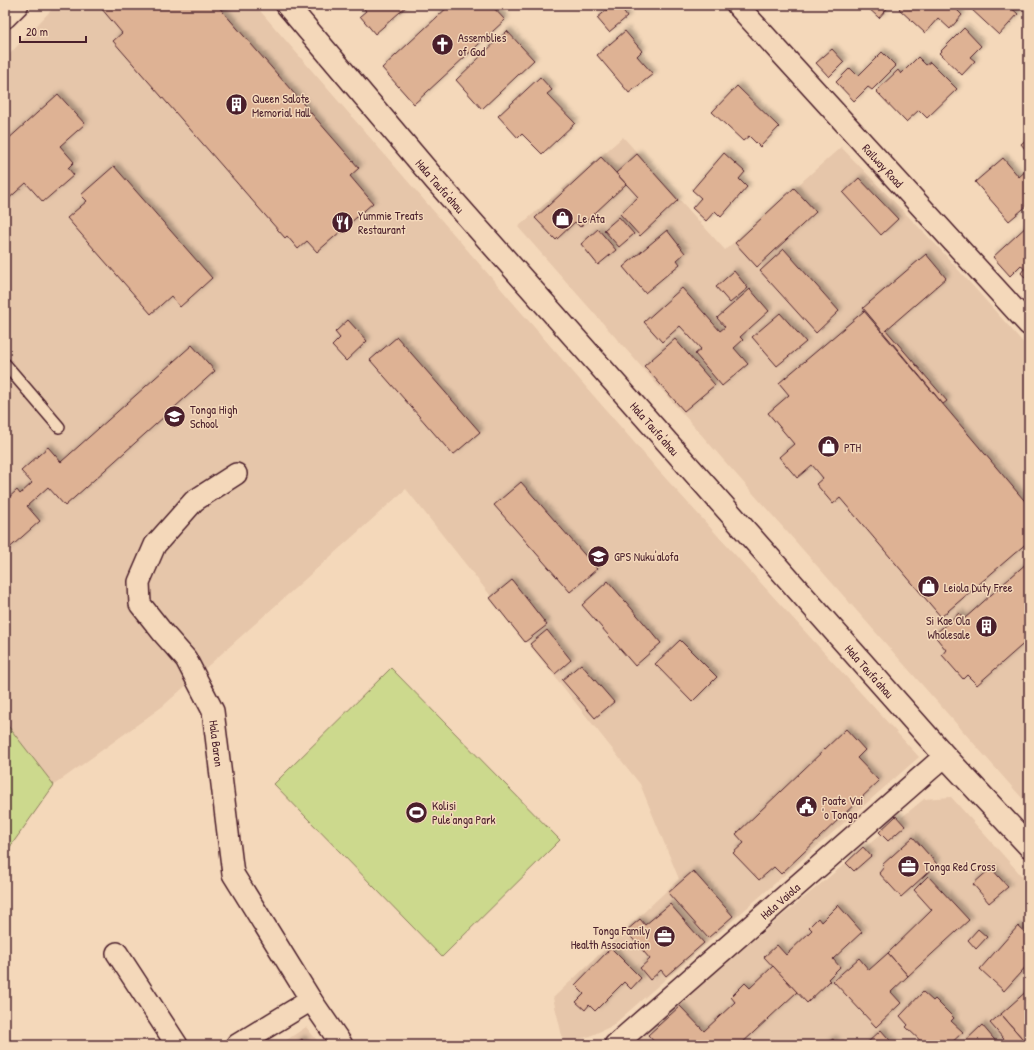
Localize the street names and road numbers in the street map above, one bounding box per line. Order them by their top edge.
street label: Railway Road [859,140,908,191]
street label: Hala Taufa'ahau [412,155,469,216]
street label: Hala Taufa'ahau [627,398,684,459]
street label: Hala Taufa'ahau [841,640,898,702]
street label: Hala Baron [206,719,228,768]
street label: Hala Vaiola [756,878,804,923]

